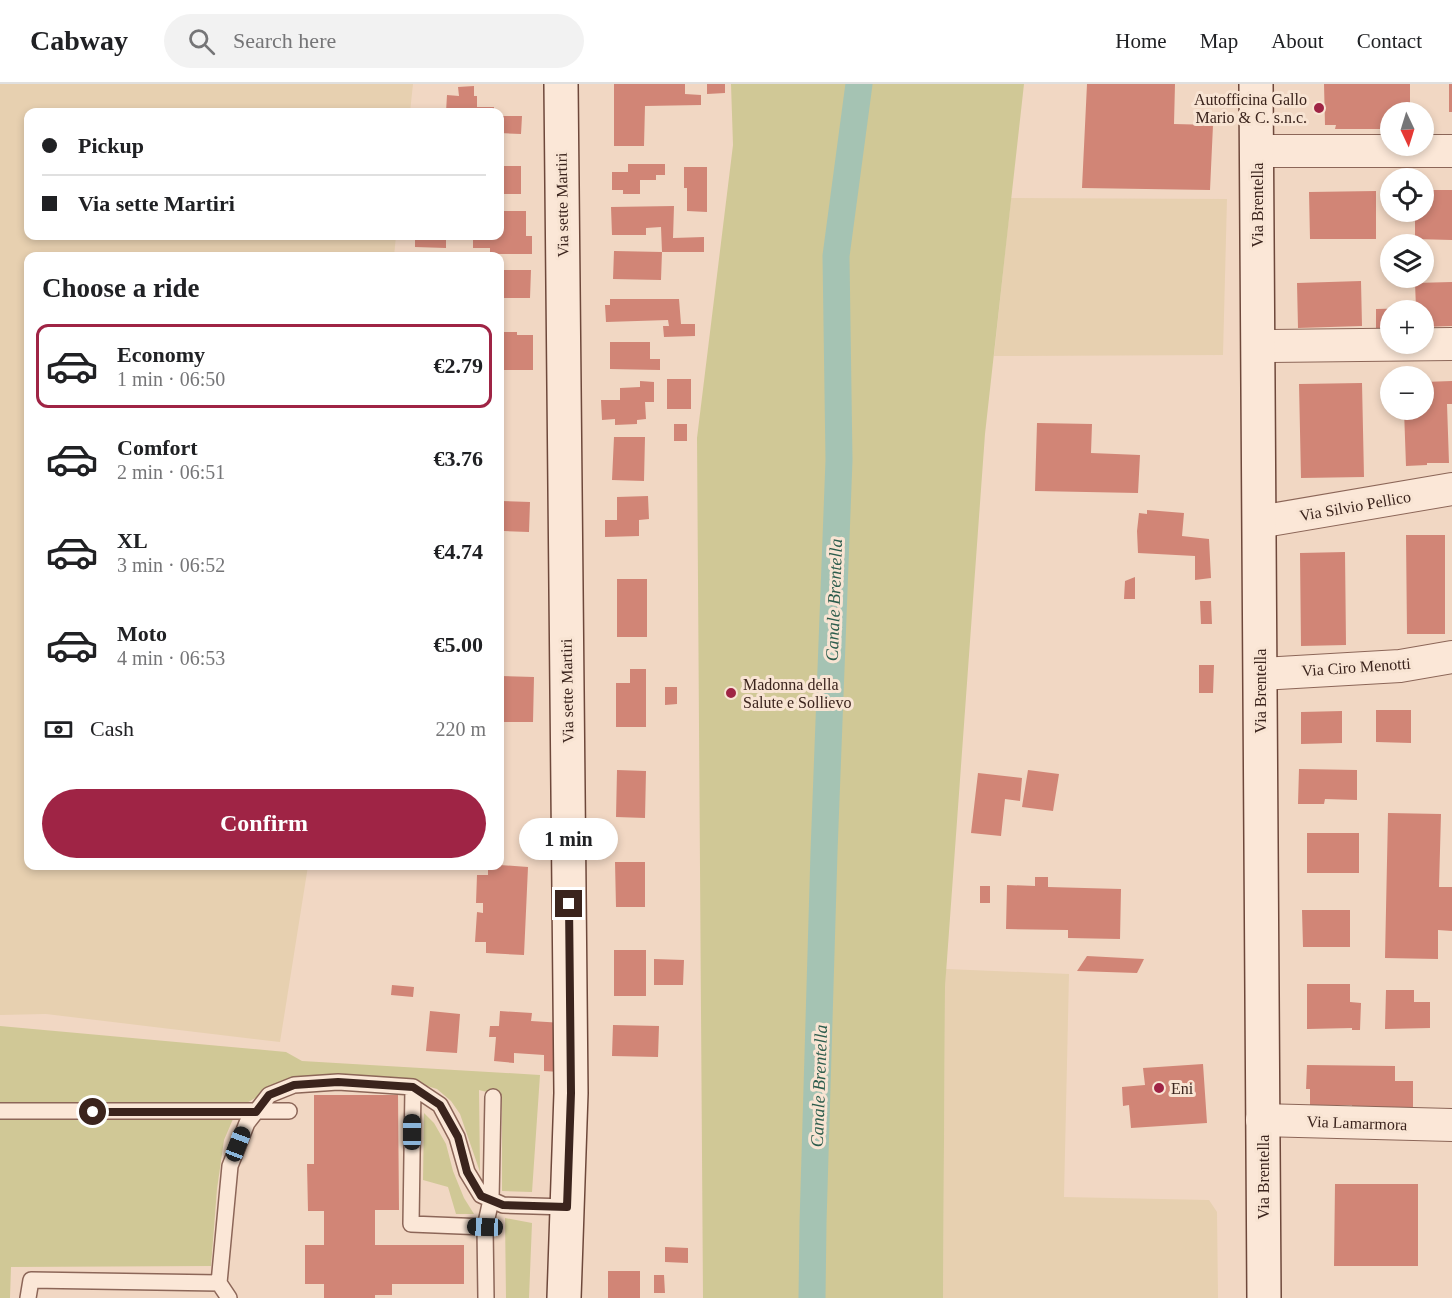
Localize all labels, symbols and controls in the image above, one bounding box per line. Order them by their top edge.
search box [164,14,584,68]
text: Cabway [30,25,128,56]
icon: search [185,25,218,58]
text: Search here [233,28,336,53]
text: Home [1115,29,1167,53]
text: Map [1200,29,1238,53]
text: About [1271,29,1324,53]
text: Contact [1357,29,1422,53]
place label: Autofficina Gallo Mario & C. s.n.c. [1194,91,1307,126]
marker: Autofficina Gallo Mario & C. s.n.c. [1312,101,1326,115]
north arrow [1380,102,1434,156]
map controls [1380,102,1434,420]
text: Pickup [78,133,144,158]
street label: Via sette Martiri [553,152,571,258]
street label: Via Brentella [1249,163,1266,247]
button: locate [1380,168,1434,222]
text: Via sette Martiri [78,191,235,216]
button: layers [1380,234,1434,288]
text: Choose a ride [42,273,200,303]
button: + [1380,300,1434,354]
icon: car [45,339,99,393]
text: Economy [117,342,205,367]
text: €2.79 [434,353,483,378]
button: − [1380,366,1434,420]
text: 1 min · 06:50 [117,368,225,390]
icon: car [45,432,99,486]
text: Comfort [117,435,198,460]
text: €3.76 [434,446,483,471]
text: 2 min · 06:51 [117,461,225,483]
street label: Via Silvio Pellico [1298,488,1412,524]
icon: car [45,525,99,579]
text: XL [117,528,148,553]
water label: Canale Brentella [822,538,846,662]
text: €4.74 [434,539,483,564]
text: 3 min · 06:52 [117,554,225,576]
icon: car [45,618,99,672]
text: Moto [117,621,167,646]
text: €5.00 [434,632,483,657]
street label: Via sette Martiri [558,638,576,744]
text: 4 min · 06:53 [117,647,225,669]
street label: Via Brentella [1252,649,1269,733]
street label: Via Ciro Menotti [1301,655,1412,679]
place label: Madonna della Salute e Sollievo [743,676,851,711]
marker: Madonna della Salute e Sollievo [724,686,738,700]
icon: cash [42,713,75,746]
text: Cash [90,716,134,741]
text: 220 m [435,718,486,740]
button: Confirm [42,789,486,858]
callout: 1 min [520,817,618,859]
text: 1 min [544,828,593,850]
route end [555,890,582,917]
water label: Canale Brentella [807,1024,831,1148]
place label: Eni [1171,1080,1194,1097]
marker: Eni [1152,1081,1166,1095]
route start [79,1098,106,1125]
street label: Via Lamarmora [1306,1113,1408,1133]
car [403,1114,421,1150]
car [223,1124,253,1164]
street label: Via Brentella [1255,1135,1272,1219]
car [467,1217,503,1237]

